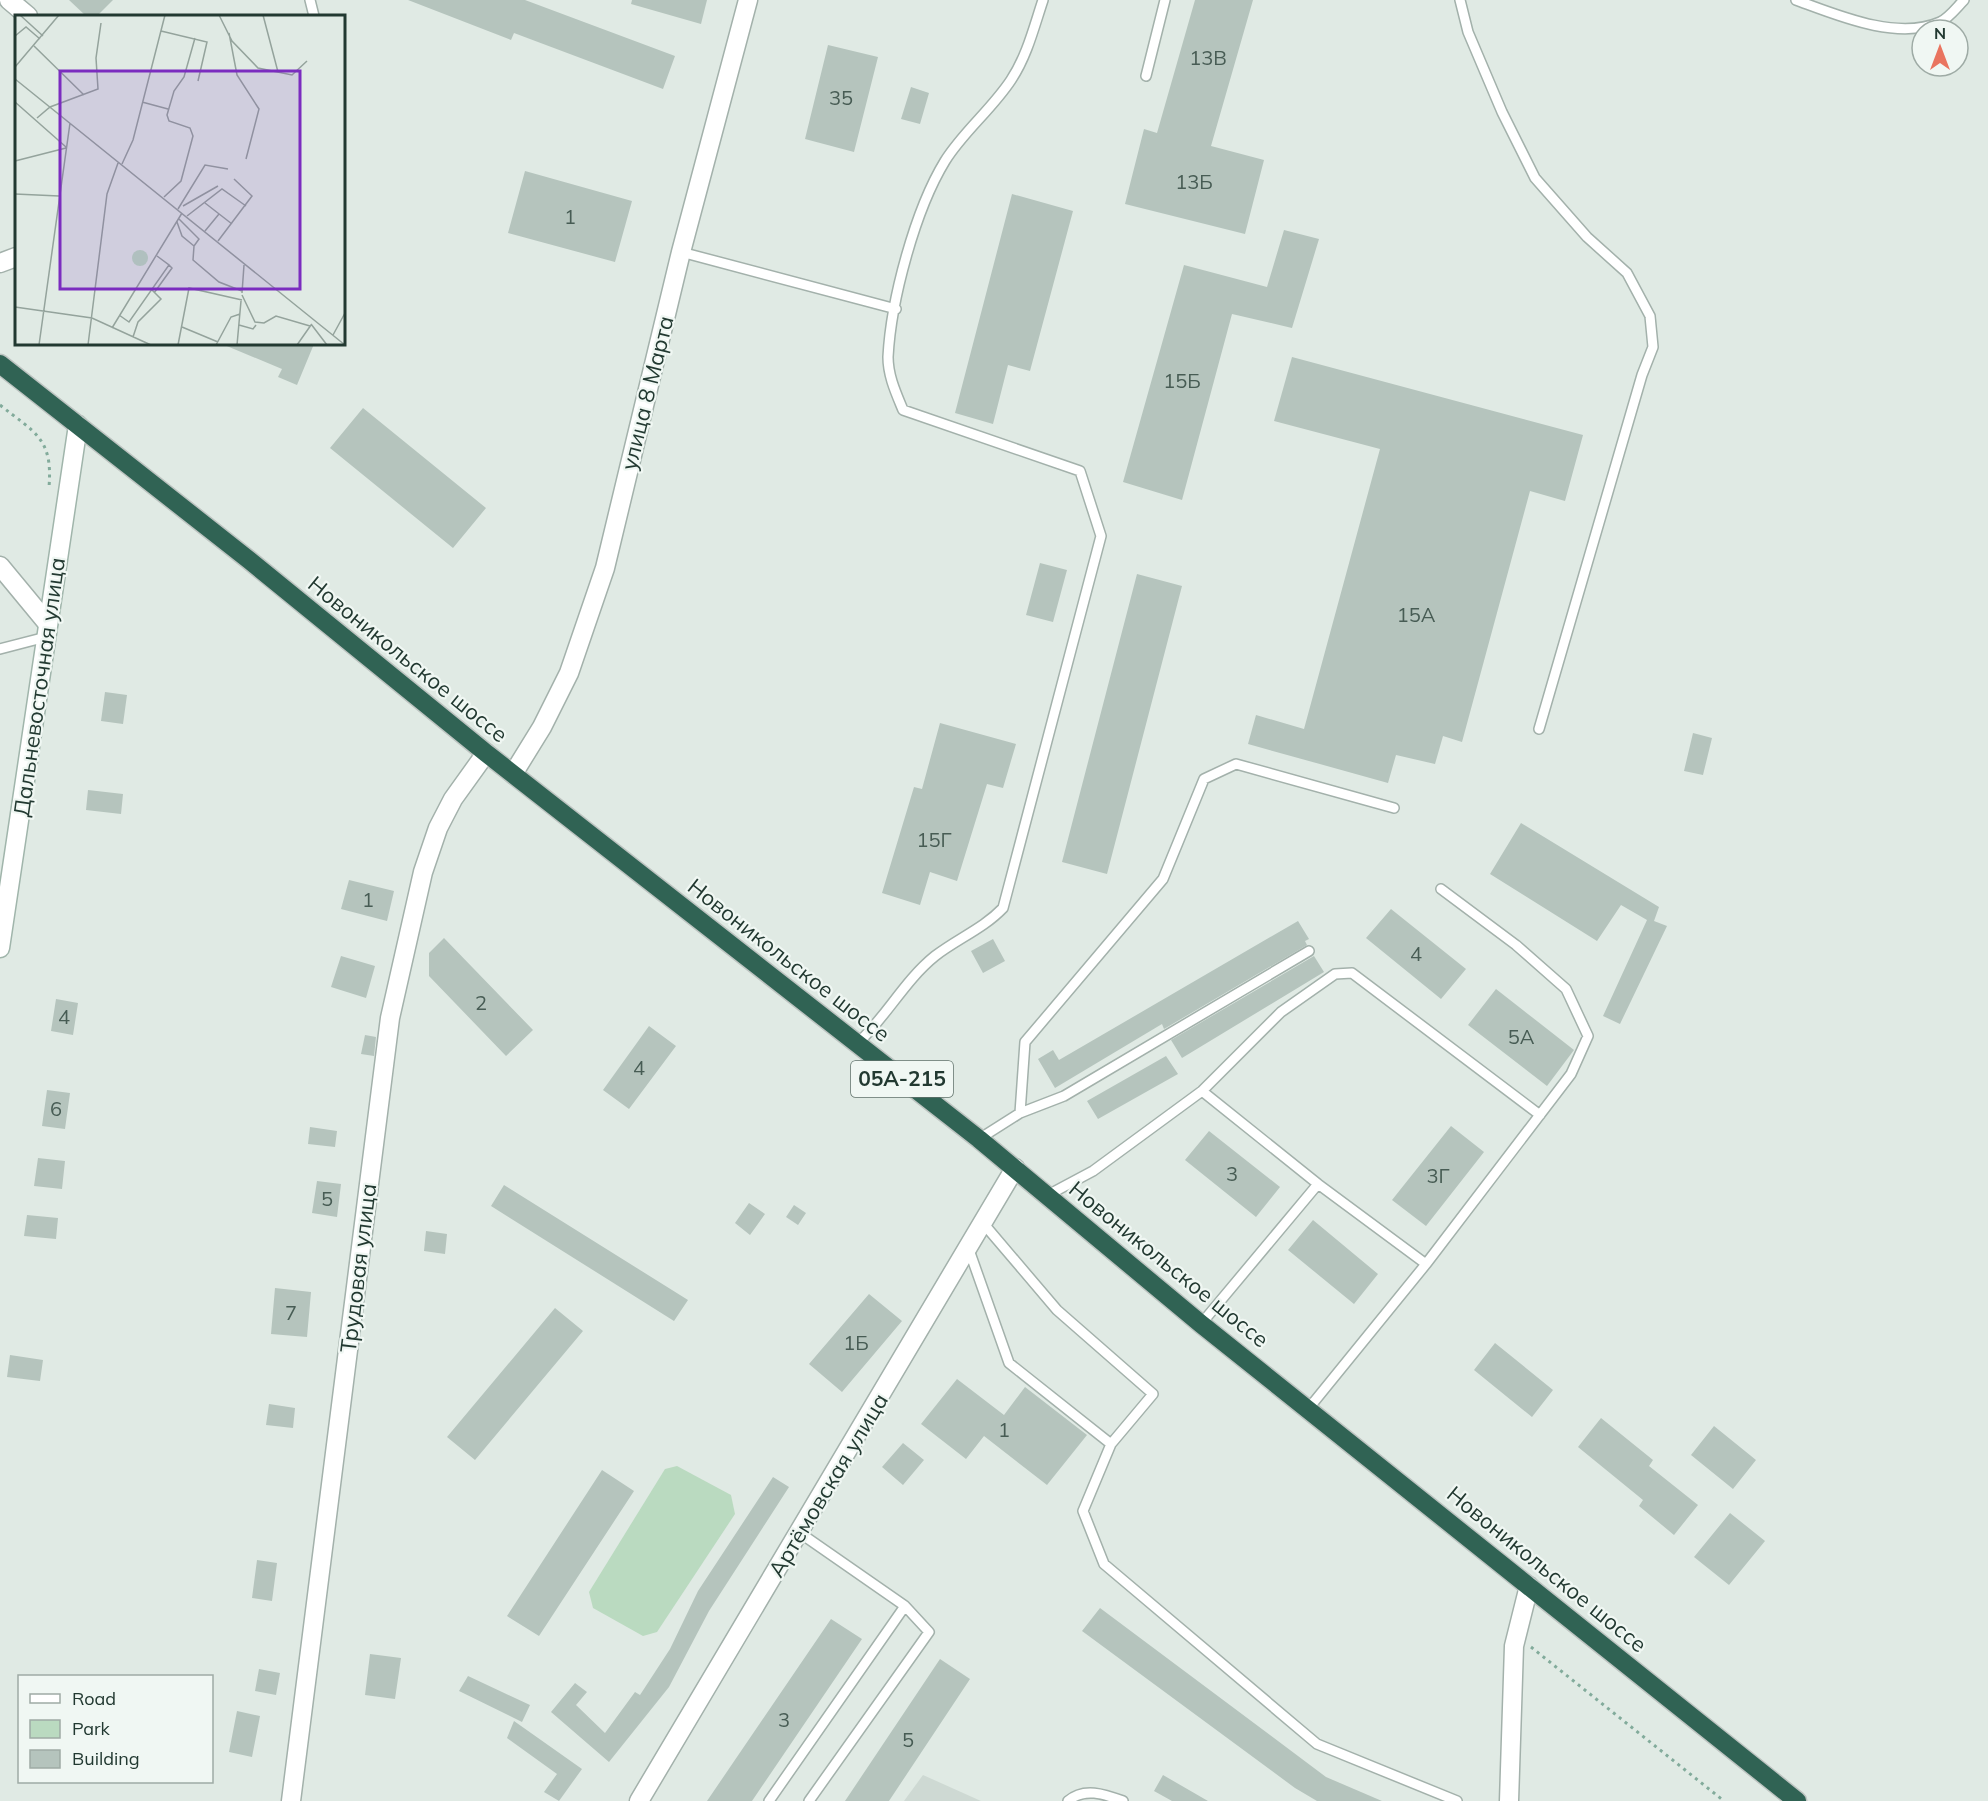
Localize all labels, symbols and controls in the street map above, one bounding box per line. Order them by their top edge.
inset map [15,15,345,345]
north arrow [1910,18,1970,78]
text: N [1934,23,1946,43]
house number: 13В [1189,45,1227,70]
house number: 35 [829,85,853,110]
house number: 13Б [1175,169,1213,194]
house number: 1 [564,204,576,229]
street label: улица 8 Марта [614,313,680,473]
house number: 15Б [1163,368,1201,393]
street label: Дальневосточная улица [7,556,71,818]
street label: Новоникольское шоссе [302,570,514,748]
house number: 15А [1397,602,1436,627]
house number: 15Г [916,827,952,852]
street label: Новоникольское шоссе [682,872,896,1048]
house number: 1 [362,887,374,912]
house number: 4 [1410,941,1422,966]
house number: 2 [475,990,487,1015]
house number: 4 [58,1004,70,1029]
house number: 5А [1508,1024,1535,1049]
house number: 4 [633,1055,645,1080]
road number: 05А-215 [851,1061,953,1097]
house number: 6 [50,1096,62,1121]
house number: 3 [1226,1161,1238,1186]
house number: 3Г [1426,1163,1450,1188]
street label: Новоникольское шоссе [1063,1175,1275,1353]
street label: Трудовая улица [334,1182,382,1354]
house number: 5 [321,1186,333,1211]
house number: 7 [285,1300,297,1325]
house number: 1Б [843,1330,869,1355]
street label: Артёмовская улица [762,1388,894,1582]
house number: 1 [998,1417,1010,1442]
street label: Новоникольское шоссе [1441,1480,1653,1658]
legend [18,1675,213,1783]
text: Road [72,1687,116,1710]
house number: 3 [778,1707,790,1732]
text: Park [72,1717,111,1740]
house number: 5 [902,1727,914,1752]
text: Building [72,1747,140,1770]

